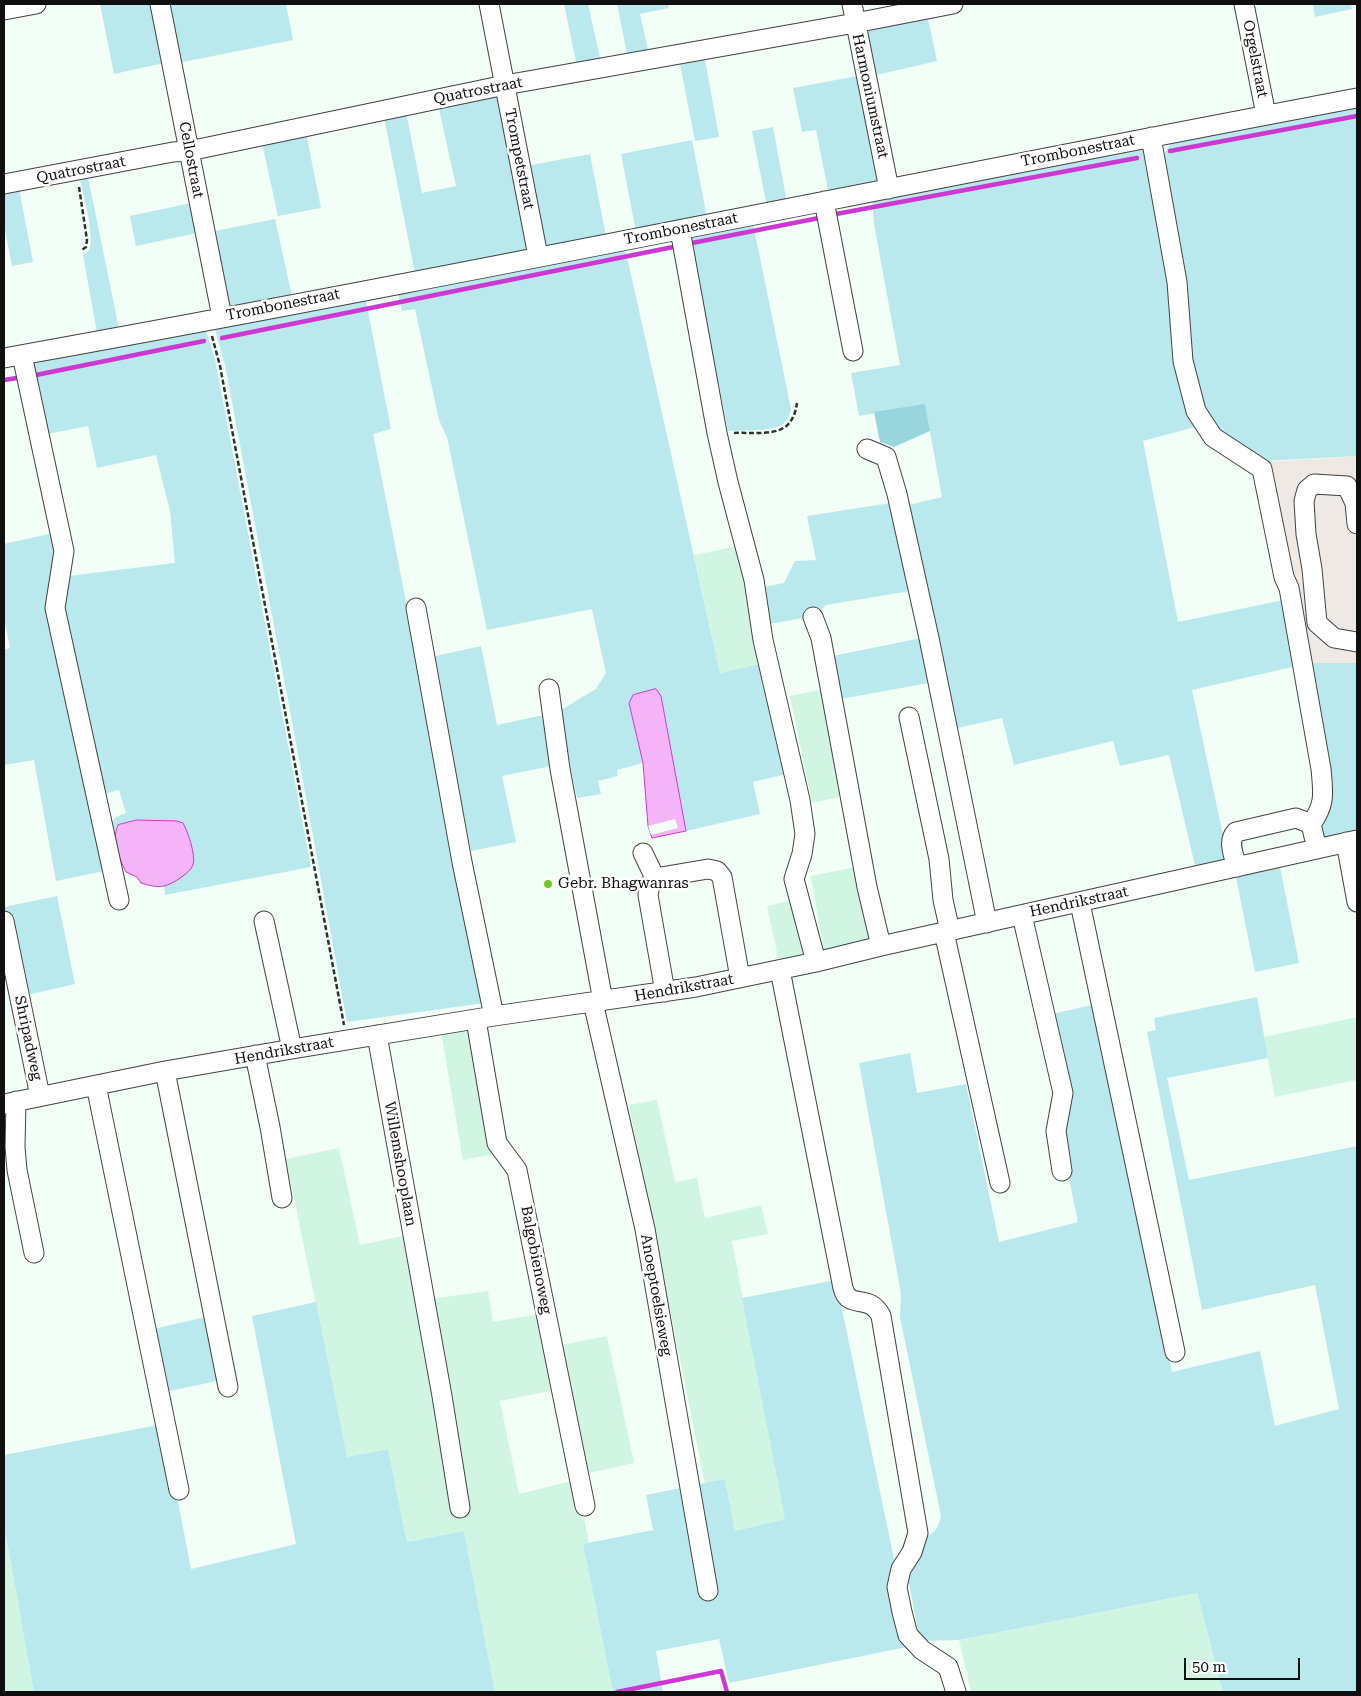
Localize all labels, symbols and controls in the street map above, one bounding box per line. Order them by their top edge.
street label: Orgelstraat [1239,19,1271,99]
street label: Harmoniumstraat [848,32,892,160]
street label: Quatrostraat [432,74,524,108]
street label: Trompetstraat [500,107,538,211]
street label: Cellostraat [175,120,207,200]
street label: Trombonestraat [1020,131,1136,171]
street label: Quatrostraat [35,153,127,187]
street label: Trombonestraat [623,209,739,249]
street label: Trombonestraat [225,285,341,325]
place label: Gebr. Bhagwanras [558,875,689,893]
marker: Gebr. Bhagwanras [542,878,554,890]
street label: Hendrikstraat [1028,883,1130,921]
street label: Hendrikstraat [633,970,735,1006]
street label: Shripadweg [10,994,46,1082]
street label: Hendrikstraat [233,1033,335,1069]
street label: Willemshooplaan [380,1100,420,1228]
street label: Balgobienoweg [517,1204,555,1316]
street label: Anoeptoelsieweg [636,1233,676,1357]
scale bar [1186,1648,1302,1680]
text: 50 m [1192,1658,1226,1676]

